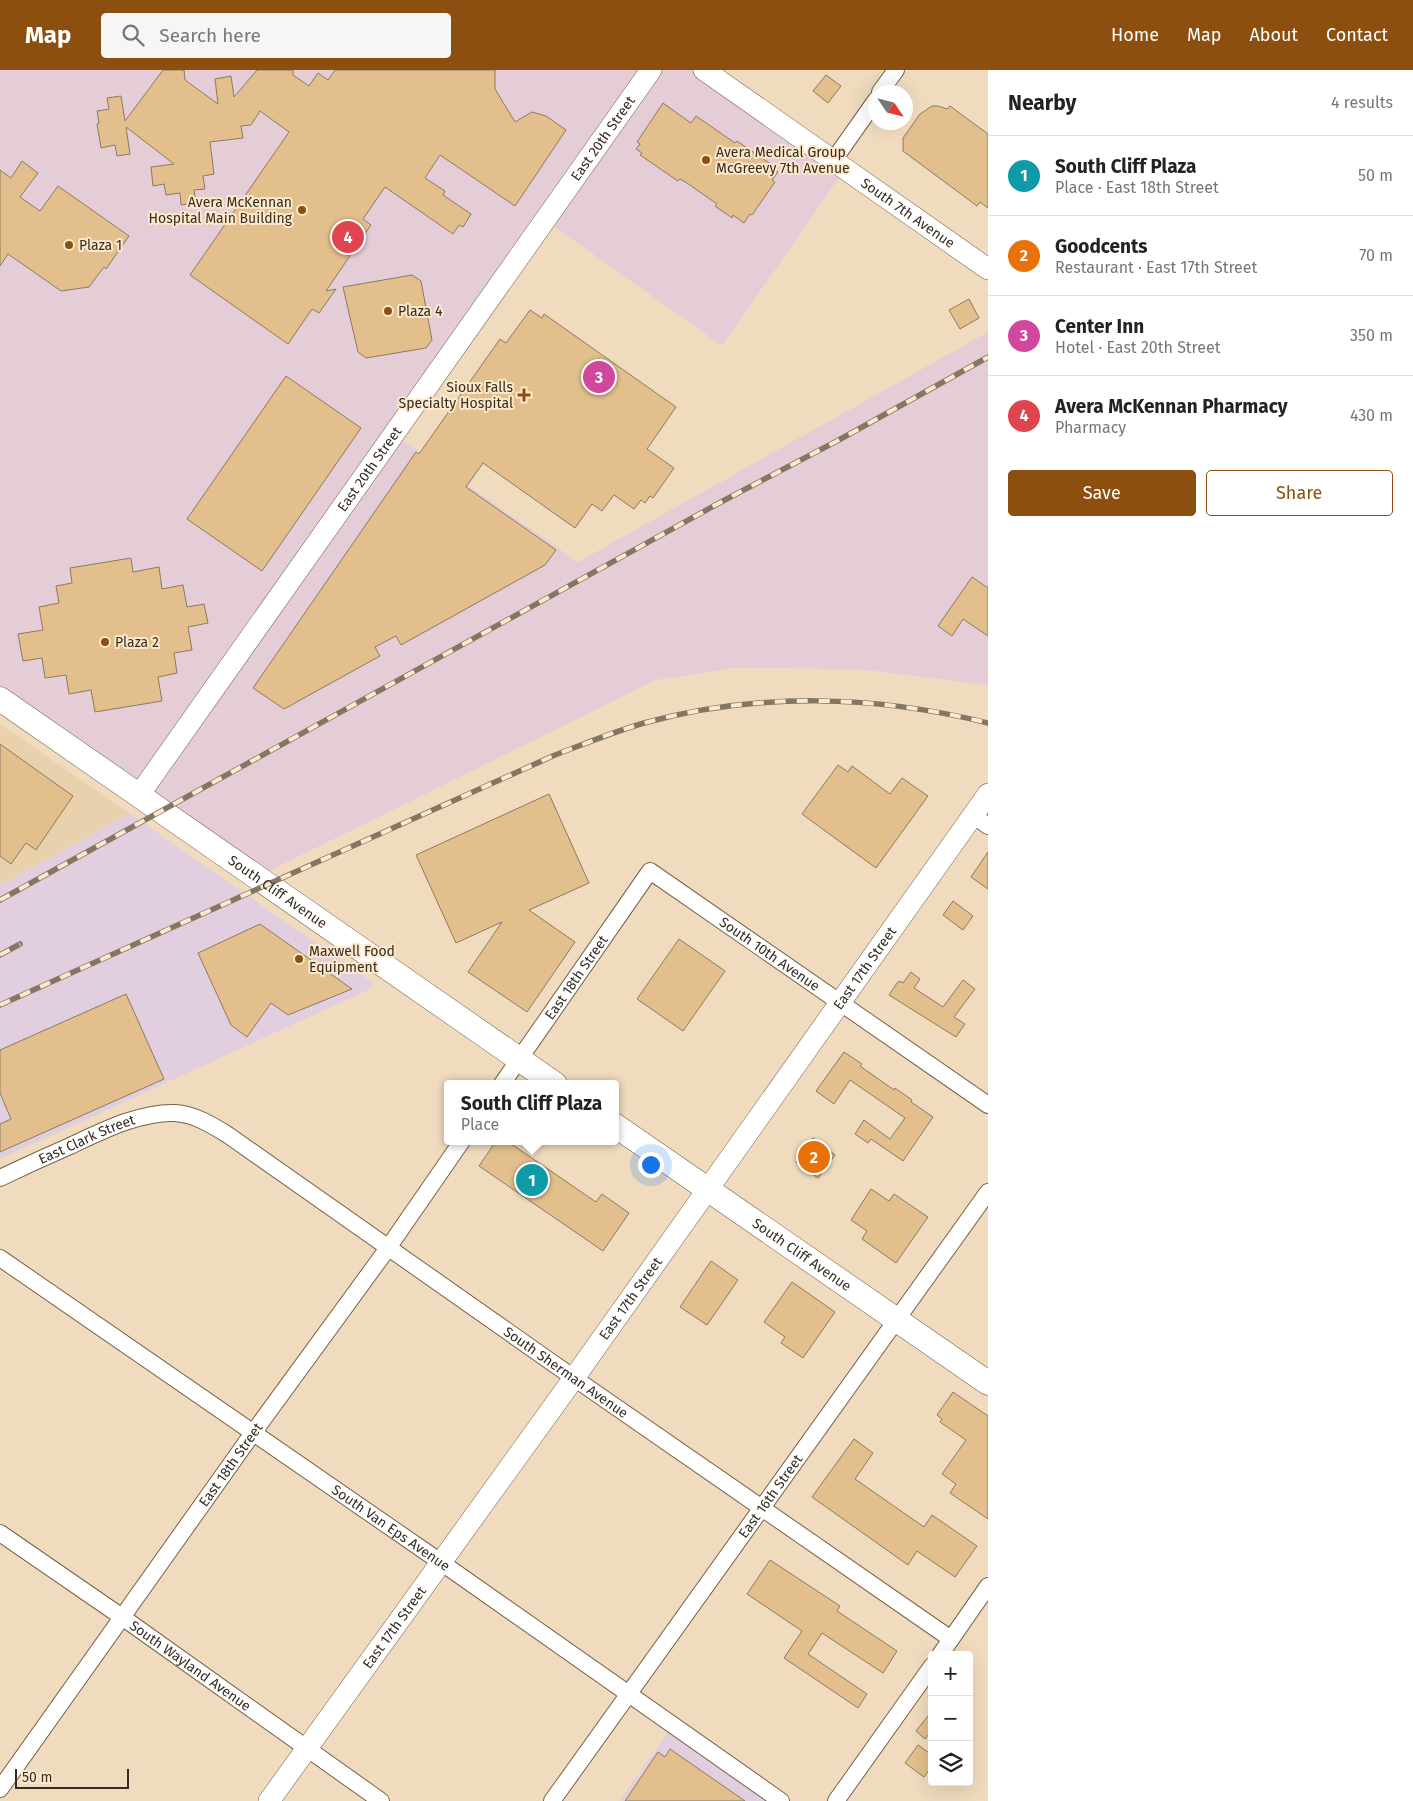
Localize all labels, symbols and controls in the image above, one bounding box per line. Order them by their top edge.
search box [101,13,451,58]
text: Map [25,21,71,49]
icon: search [119,21,147,49]
text: Search here [159,24,261,47]
text: Home [1111,24,1159,46]
text: Map [1187,24,1221,46]
text: About [1249,24,1298,46]
text: Contact [1326,24,1388,46]
north arrow [868,85,913,130]
text: Nearby [1008,90,1076,116]
street label: East 20th Street [567,92,639,184]
text: 4 results [1331,93,1393,112]
place label: Avera Medical Group McGreevy 7th Avenue [716,144,850,177]
marker: Avera Medical Group McGreevy 7th Avenue [700,154,712,166]
text: South Cliff Plaza [1055,155,1196,178]
text: 1 [1020,166,1028,185]
text: 50 m [1358,166,1393,185]
street label: South 7th Avenue [858,174,958,252]
text: Place · East 18th Street [1055,178,1219,197]
place label: Avera McKennan Hospital Main Building [148,194,293,227]
marker: Avera McKennan Hospital Main Building [296,204,308,216]
pin: 4 [332,218,364,256]
text: Goodcents [1055,235,1148,258]
place label: Plaza 1 [79,237,122,254]
marker: Plaza 1 [63,239,75,251]
text: 2 [1020,246,1028,265]
text: 70 m [1359,246,1393,265]
text: Restaurant · East 17th Street [1055,258,1257,277]
place label: Plaza 4 [398,303,443,320]
marker: Plaza 4 [382,305,394,317]
text: Center Inn [1055,315,1144,338]
text: 3 [1020,326,1028,345]
text: 350 m [1350,326,1393,345]
text: Hotel · East 20th Street [1055,338,1221,357]
pin: 3 [583,358,615,396]
place label: Sioux Falls Specialty Hospital [399,379,513,412]
marker: Sioux Falls Specialty Hospital [517,388,531,402]
text: Avera McKennan Pharmacy [1055,395,1288,418]
text: 4 [1019,406,1029,425]
text: 430 m [1350,406,1393,425]
text: Pharmacy [1055,418,1126,437]
street label: East 20th Street [333,423,405,515]
button: Save [1008,470,1196,516]
button: Share [1206,470,1393,516]
place label: Plaza 2 [115,634,159,651]
marker: Plaza 2 [99,636,111,648]
street label: South Cliff Avenue [225,851,330,932]
street label: South 10th Avenue [716,913,823,995]
street label: East 17th Street [829,923,900,1013]
street label: East 18th Street [541,931,612,1023]
place label: Maxwell Food Equipment [309,943,395,976]
marker: Maxwell Food Equipment [293,953,305,965]
popup [444,1080,619,1145]
text: South Cliff Plaza [461,1092,602,1115]
street label: East Clark Street [36,1111,138,1167]
text: Place [461,1115,499,1134]
pin: 2 [798,1138,830,1176]
your location [638,1152,664,1178]
pin: 1 [516,1161,548,1199]
street label: South Cliff Avenue [749,1214,855,1295]
street label: East 17th Street [595,1253,666,1343]
street label: South Sherman Avenue [501,1323,632,1422]
street label: East 18th Street [195,1419,267,1510]
street label: East 16th Street [735,1450,806,1541]
street label: South Van Eps Avenue [328,1481,454,1575]
street label: East 17th Street [359,1582,430,1672]
street label: South Wayland Avenue [126,1617,254,1714]
map controls [928,1651,973,1786]
button: + [928,1651,973,1696]
button: − [928,1696,973,1741]
button: layers [928,1741,973,1786]
scale bar [15,1766,129,1789]
text: 50 m [22,1769,53,1786]

